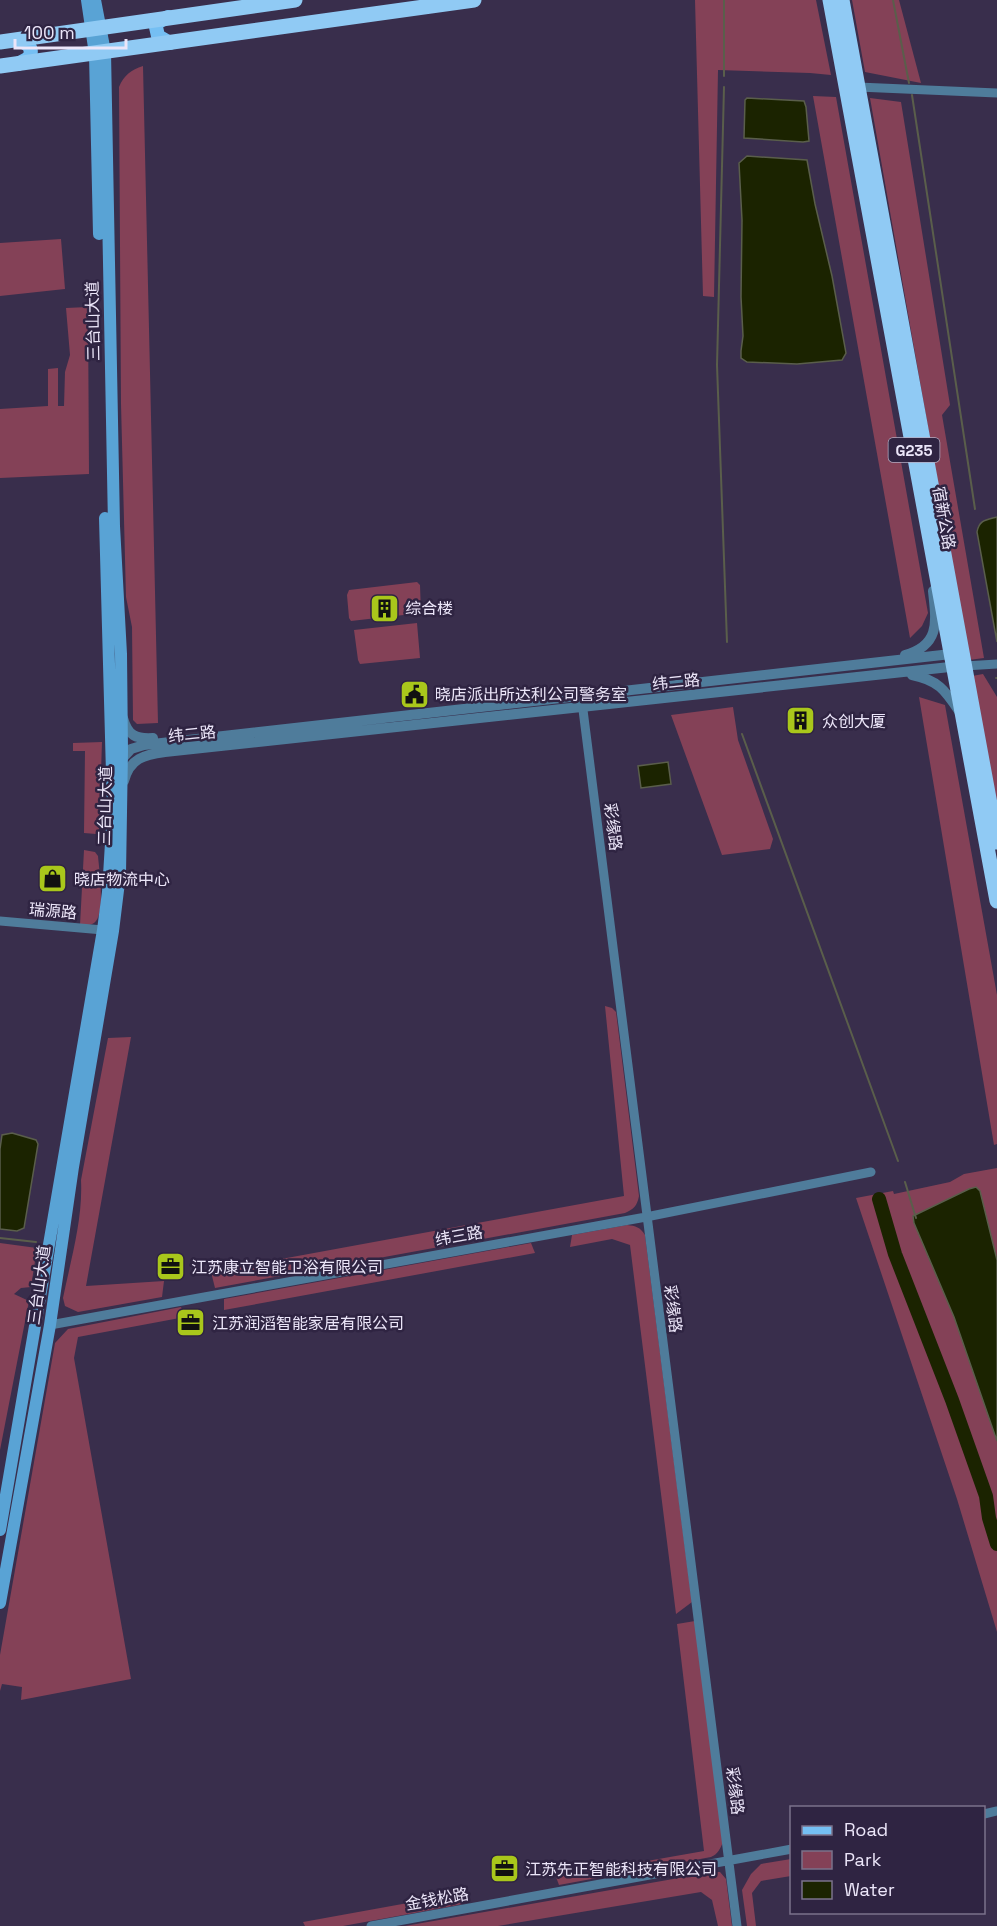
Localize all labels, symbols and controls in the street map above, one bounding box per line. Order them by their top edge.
scale bar [15,12,126,50]
text: 100 m [24,21,75,44]
street label: 三台山大道 [82,281,104,361]
road number: G235 [888,438,940,462]
street label: 宿新公路 [928,485,960,551]
building icon: 综合楼 [368,592,400,624]
place label: 综合楼 [405,598,453,619]
street label: 纬二路 [651,669,701,695]
public building icon: 晓店派出所达利公司警务室 [398,678,430,710]
place label: 晓店派出所达利公司警务室 [435,684,627,705]
building icon: 众创大厦 [785,705,817,737]
place label: 众创大厦 [822,711,886,732]
street label: 纬二路 [167,721,217,747]
street label: 三台山大道 [94,766,116,846]
street label: 彩缘路 [600,802,626,852]
shop icon: 晓店物流中心 [37,863,69,895]
place label: 晓店物流中心 [74,869,170,890]
street label: 瑞源路 [28,898,78,924]
street label: 纬三路 [434,1221,484,1251]
street label: 三台山大道 [23,1244,55,1326]
office icon: 江苏康立智能卫浴有限公司 [154,1251,186,1283]
place label: 江苏康立智能卫浴有限公司 [191,1257,383,1278]
street label: 彩缘路 [660,1284,686,1334]
office icon: 江苏润滔智能家居有限公司 [175,1307,207,1339]
place label: 江苏润滔智能家居有限公司 [212,1313,404,1334]
street label: 彩缘路 [722,1766,748,1816]
legend [790,1806,985,1914]
text: Road [844,1818,888,1841]
text: Park [844,1848,882,1871]
office icon: 江苏先正智能科技有限公司 [488,1853,520,1885]
place label: 江苏先正智能科技有限公司 [525,1859,717,1880]
text: Water [844,1878,895,1901]
street label: 金钱松路 [404,1883,470,1915]

